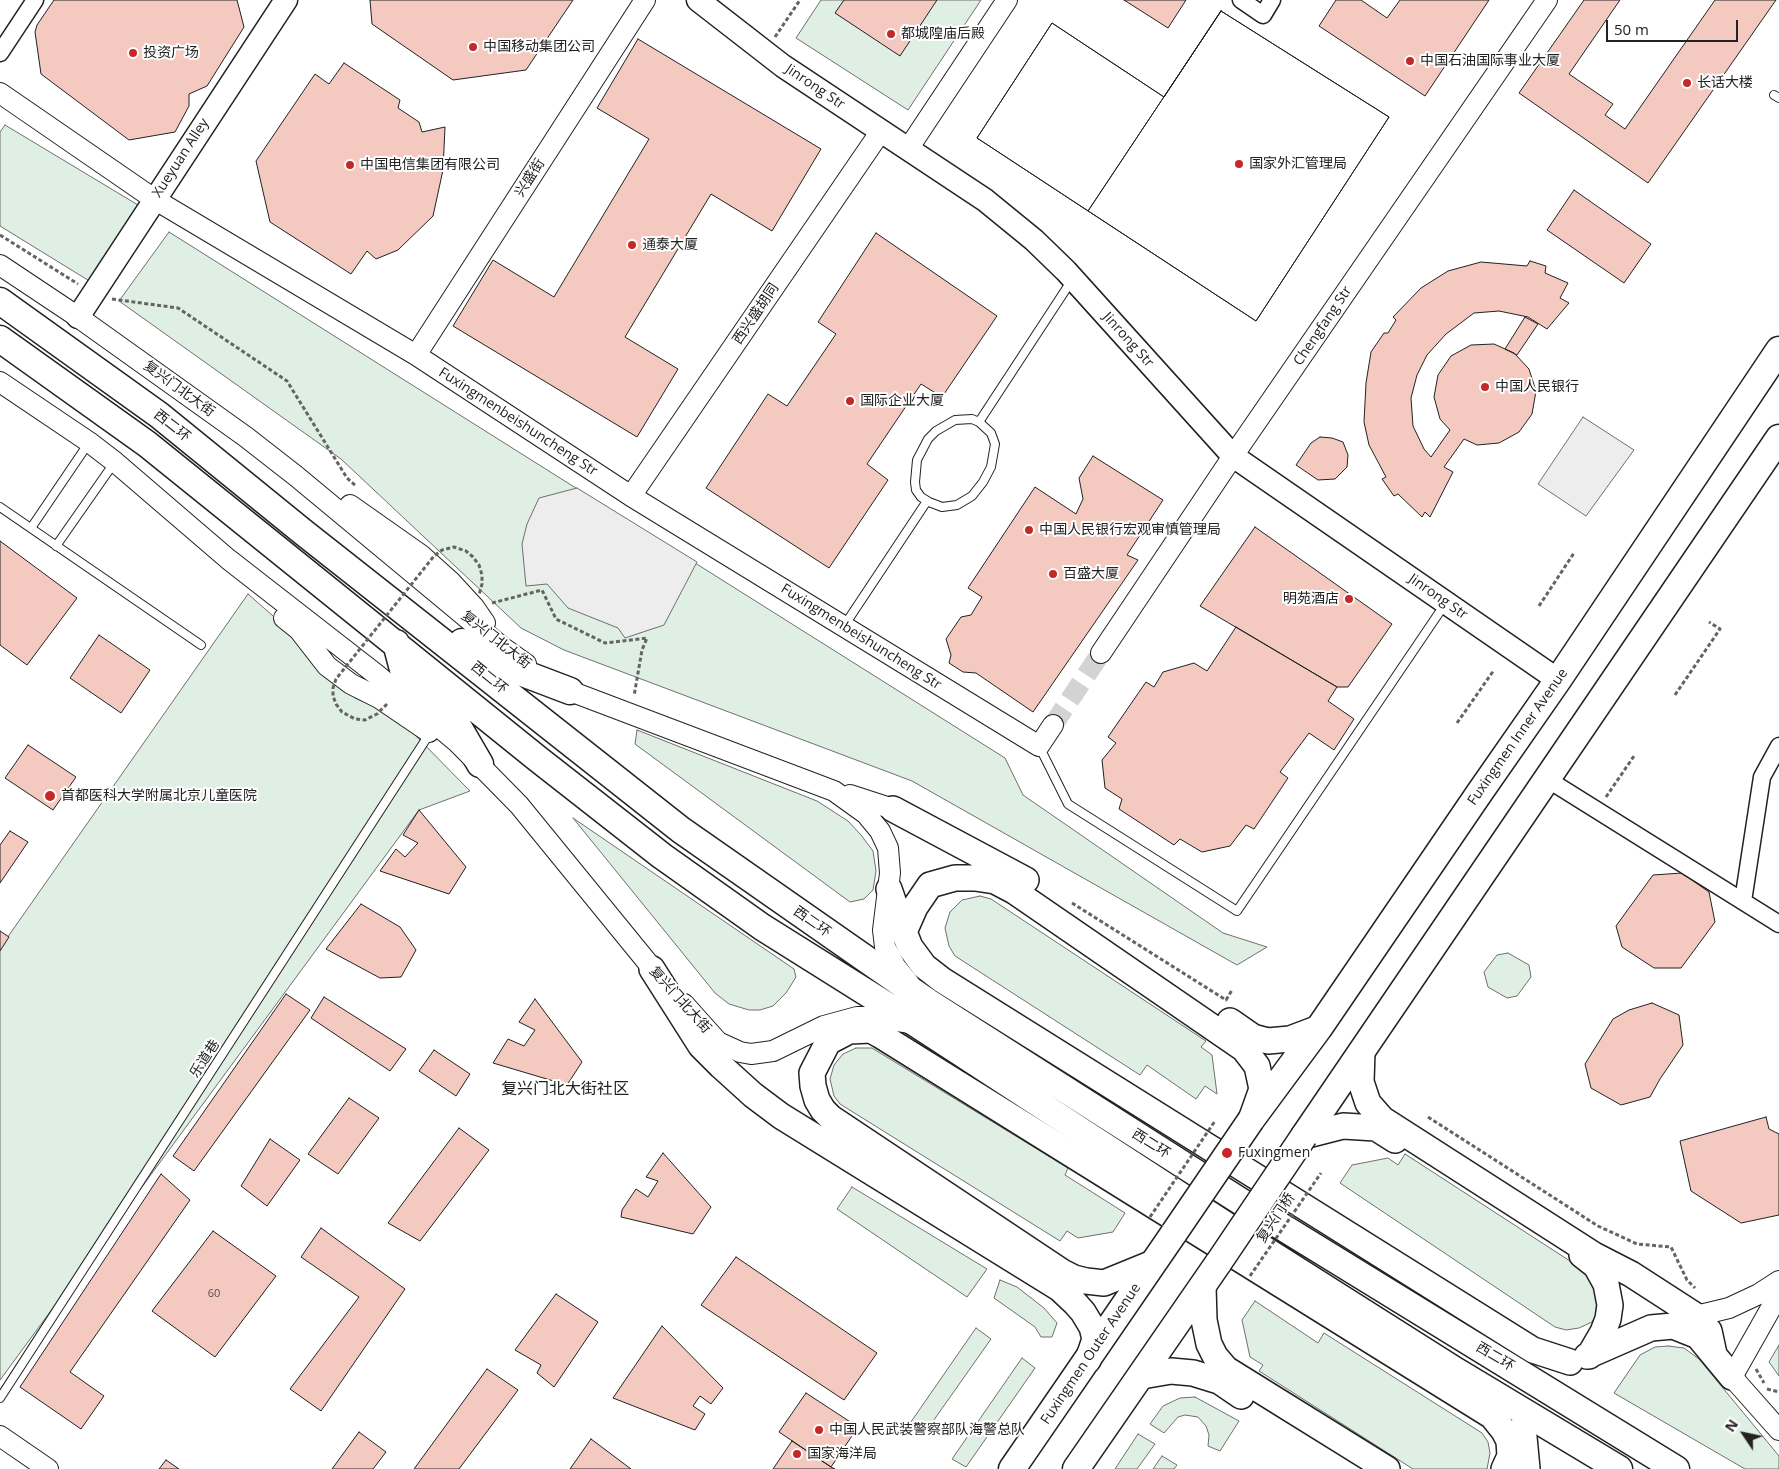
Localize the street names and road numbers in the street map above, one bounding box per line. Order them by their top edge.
street label: Jinrong Str [782,61,848,113]
street label: Xueyuan Alley [149,115,213,201]
street label: 兴盛街 [512,156,548,200]
street label: 西兴盛胡同 [729,280,783,348]
street label: Chengfang Str [1290,283,1356,369]
street label: Jinrong Str [1099,309,1157,371]
street label: 复兴门北大街 [140,358,218,420]
street label: Fuxingmenbeishuncheng Str [435,364,601,480]
street label: 西二环 [150,406,194,446]
street label: Jinrong Str [1405,571,1471,623]
street label: Fuxingmenbeishuncheng Str [778,581,944,693]
street label: 复兴门北大街 [458,608,534,672]
street label: 西二环 [467,658,511,698]
street label: Fuxingmen Inner Avenue [1464,665,1572,809]
street label: 西二环 [790,903,834,941]
street label: 复兴门北大街 [646,963,714,1037]
street label: 乐道巷 [187,1037,223,1081]
street label: 西二环 [1129,1126,1173,1162]
street label: 复兴门桥 [1253,1190,1299,1246]
street label: Fuxingmen Outer Avenue [1038,1280,1144,1428]
street label: 西二环 [1473,1339,1517,1375]

